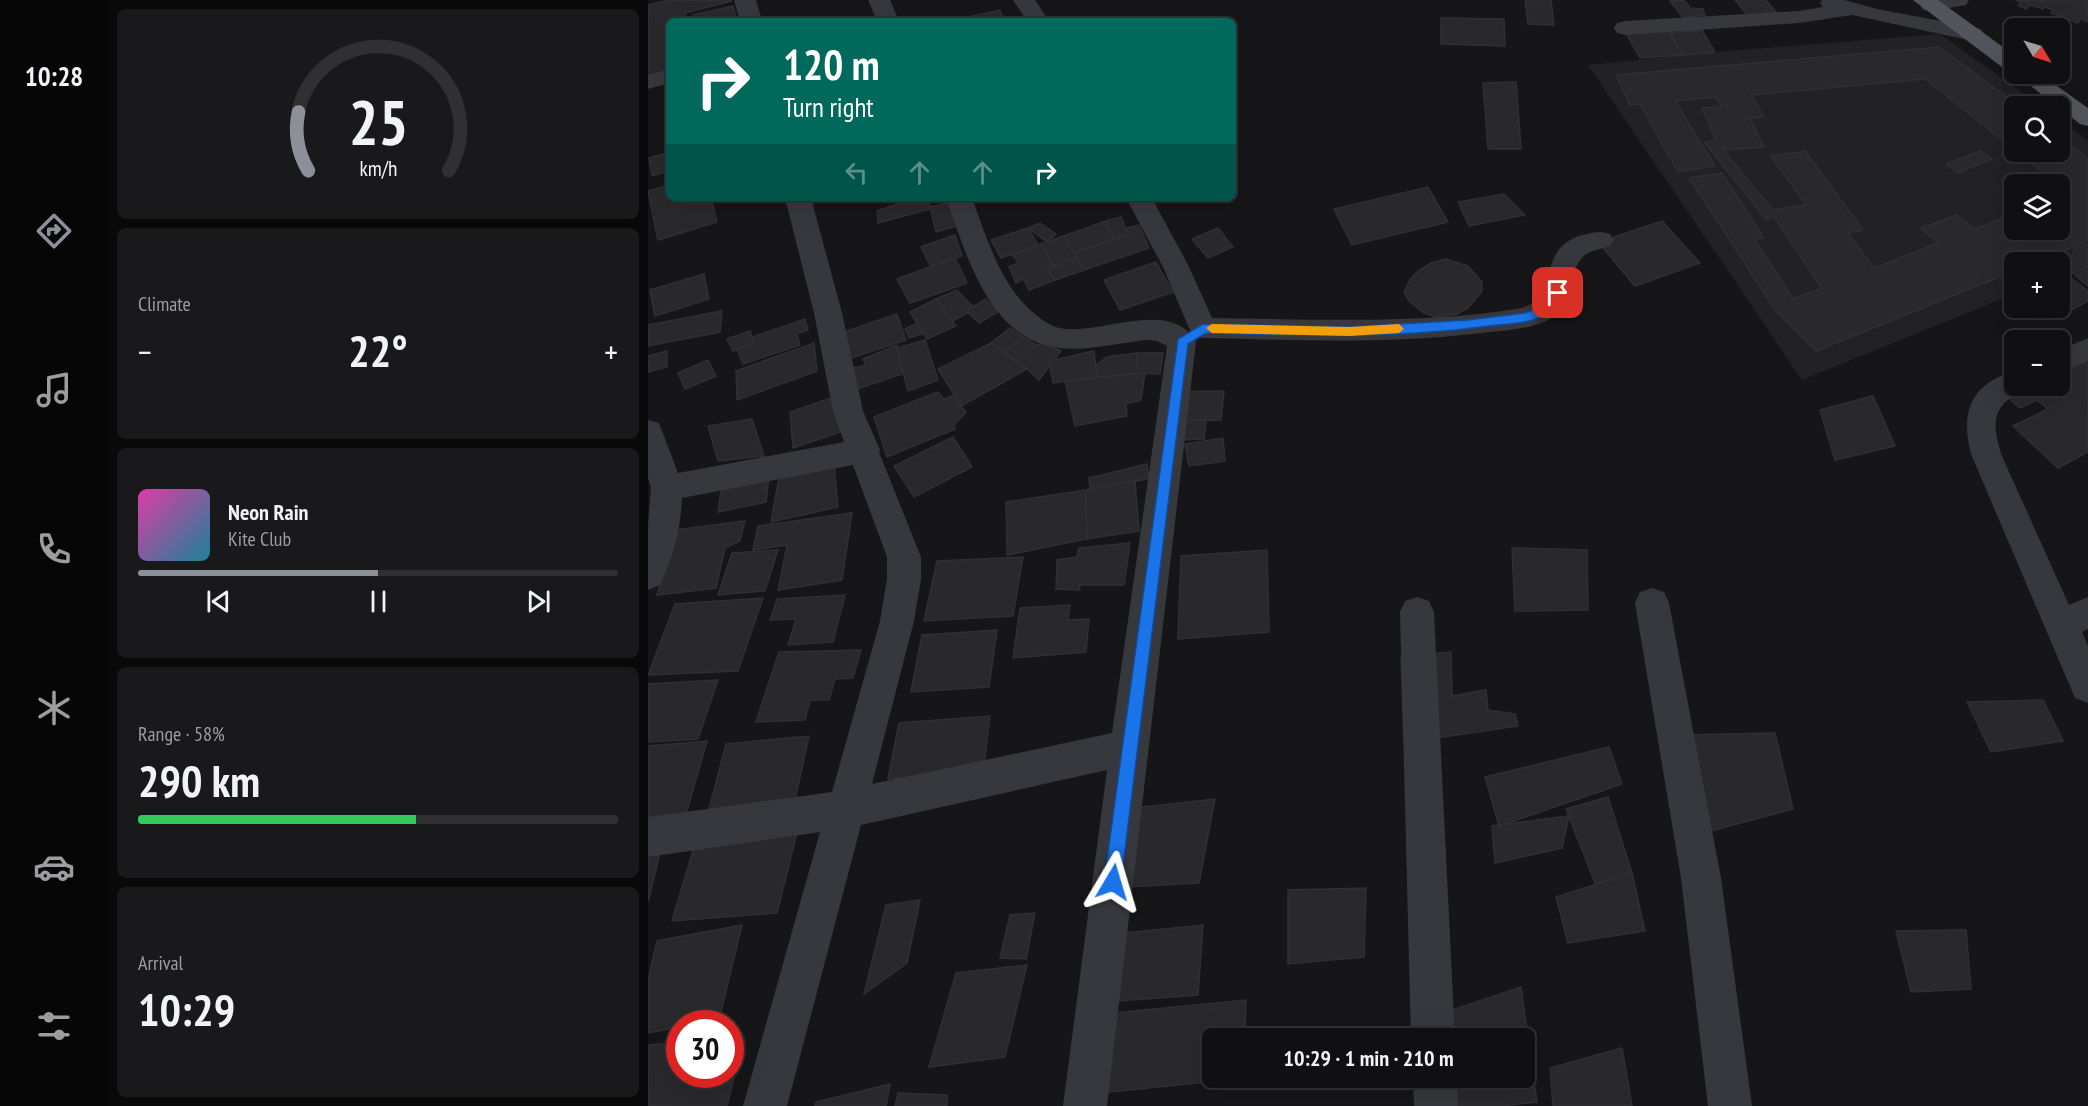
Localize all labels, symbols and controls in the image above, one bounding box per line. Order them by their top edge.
north arrow [2004,18,2070,84]
map controls [2004,18,2070,396]
text: 120 m [783,37,880,92]
icon: right [684,42,762,120]
text: 10:28 [25,59,83,93]
text: 25 [348,81,408,162]
text: Turn right [783,90,874,124]
button: search [2004,96,2070,162]
text: km/h [359,155,397,183]
icon: left [840,156,873,189]
icon: ahead [903,156,936,189]
icon: ahead [966,156,999,189]
icon: right [1029,156,1062,189]
button: layers [2004,174,2070,240]
icon: directions [33,210,75,252]
button: + [2004,252,2070,318]
pin [1532,267,1583,318]
icon: arrive [1541,276,1574,309]
text: Climate [138,291,191,317]
text: 22° [348,321,408,379]
text: − [138,330,152,373]
text: + [604,330,618,373]
button: − [2004,330,2070,396]
icon: music [33,369,75,411]
text: Neon Rain [228,498,308,526]
text: Kite Club [228,526,291,552]
icon: phone [33,528,75,570]
icon: previous [202,585,235,618]
icon: pause [362,585,395,618]
icon: next [522,585,555,618]
icon: climate [33,687,75,729]
text: Range · 58% [138,721,225,747]
text: 290 km [138,751,260,809]
icon: car [33,846,75,888]
position arrow [1081,850,1145,914]
text: Arrival [138,950,183,976]
text: 10:29 [138,980,235,1038]
icon: filters [33,1005,75,1047]
speed limit sign: 30 [666,1010,744,1088]
text: 10:29 · 1 min · 210 m [1283,1044,1454,1072]

